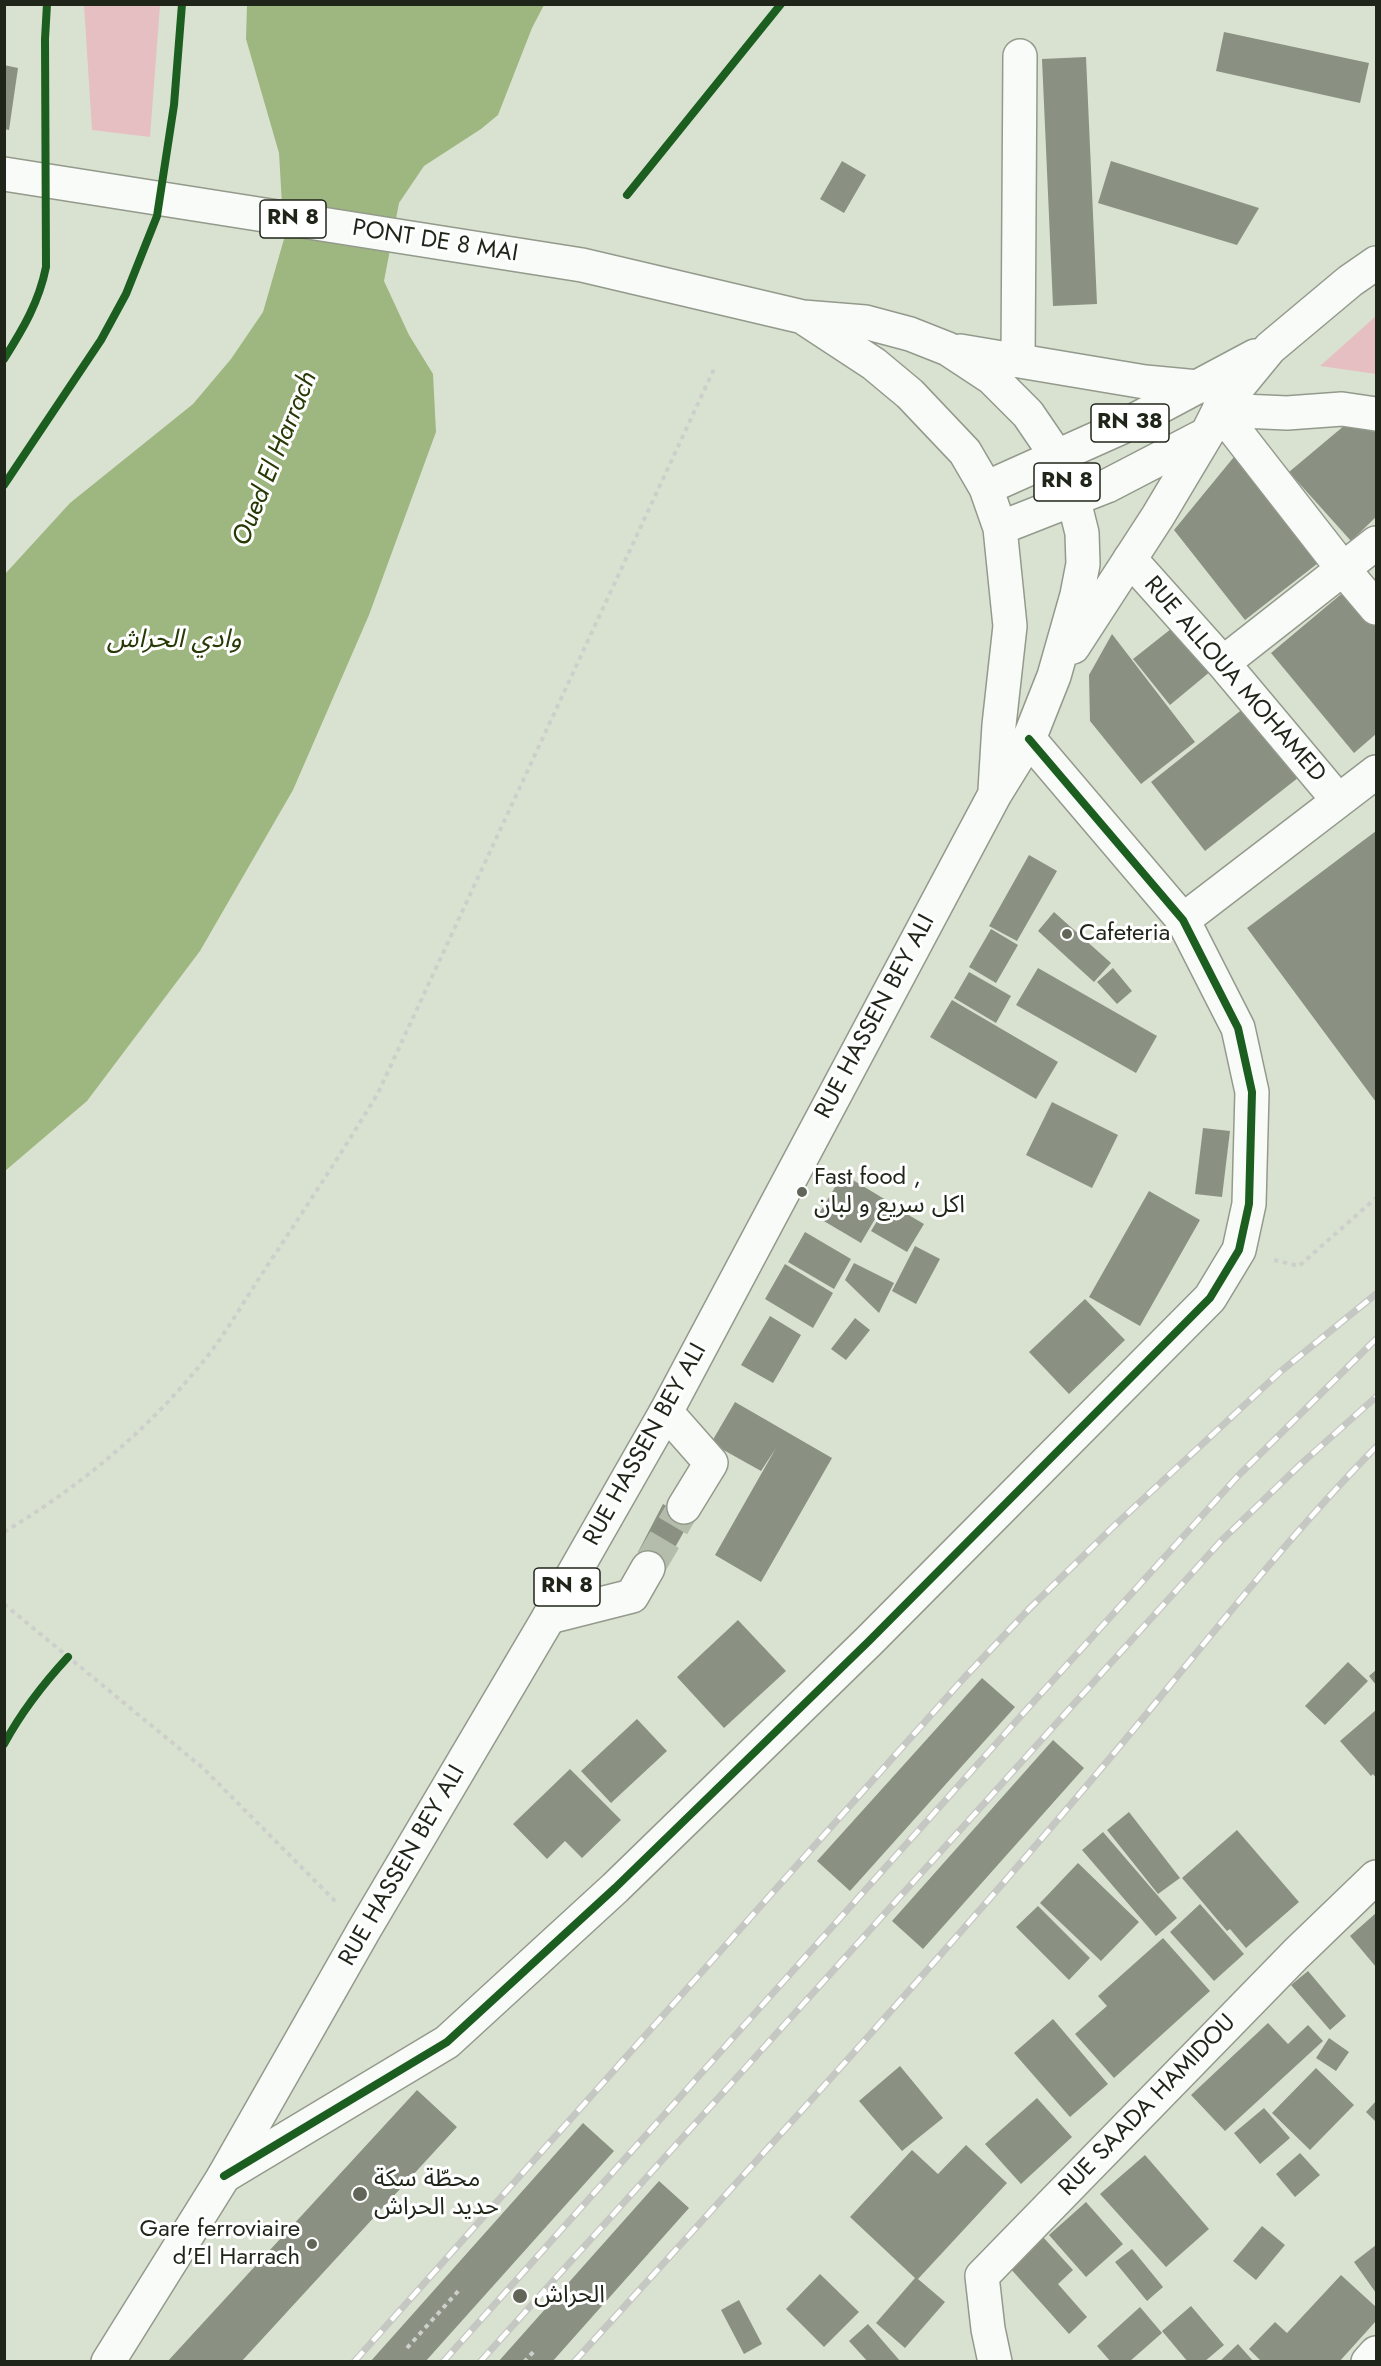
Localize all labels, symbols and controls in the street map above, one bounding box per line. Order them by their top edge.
road number: RN 8 [260,200,326,238]
street label: PONT DE 8 MAI [350,215,520,269]
water label: Oued El Harrach [227,367,325,551]
road number: RN 38 [1091,404,1169,442]
road number: RN 8 [1034,463,1100,501]
street label: RUE ALLOUA MOHAMED [1137,571,1331,789]
water label: وادي الحراش [107,625,241,657]
street label: RUE HASSEN BEY ALI [810,910,942,1124]
place label: Cafeteria [1079,920,1170,948]
marker: Cafeteria [1060,927,1074,941]
place label: Fast food , اكل سريع و لبان [814,1164,965,1220]
marker: Fast food , اكل سريع و لبان [795,1185,809,1199]
street label: RUE HASSEN BEY ALI [578,1339,714,1551]
road number: RN 8 [534,1568,600,1606]
street label: RUE HASSEN BEY ALI [334,1761,472,1971]
street label: RUE SAADA HAMIDOU [1054,2009,1242,2203]
place label: محطّة سكة حديد الحراش [374,2166,499,2222]
marker: محطّة سكة حديد الحراش [351,2185,369,2203]
place label: Gare ferroviaire d'El Harrach [140,2216,300,2272]
marker: Gare ferroviaire d'El Harrach [305,2237,319,2251]
place label: الحراش [534,2282,605,2310]
marker: الحراش [511,2287,529,2305]

